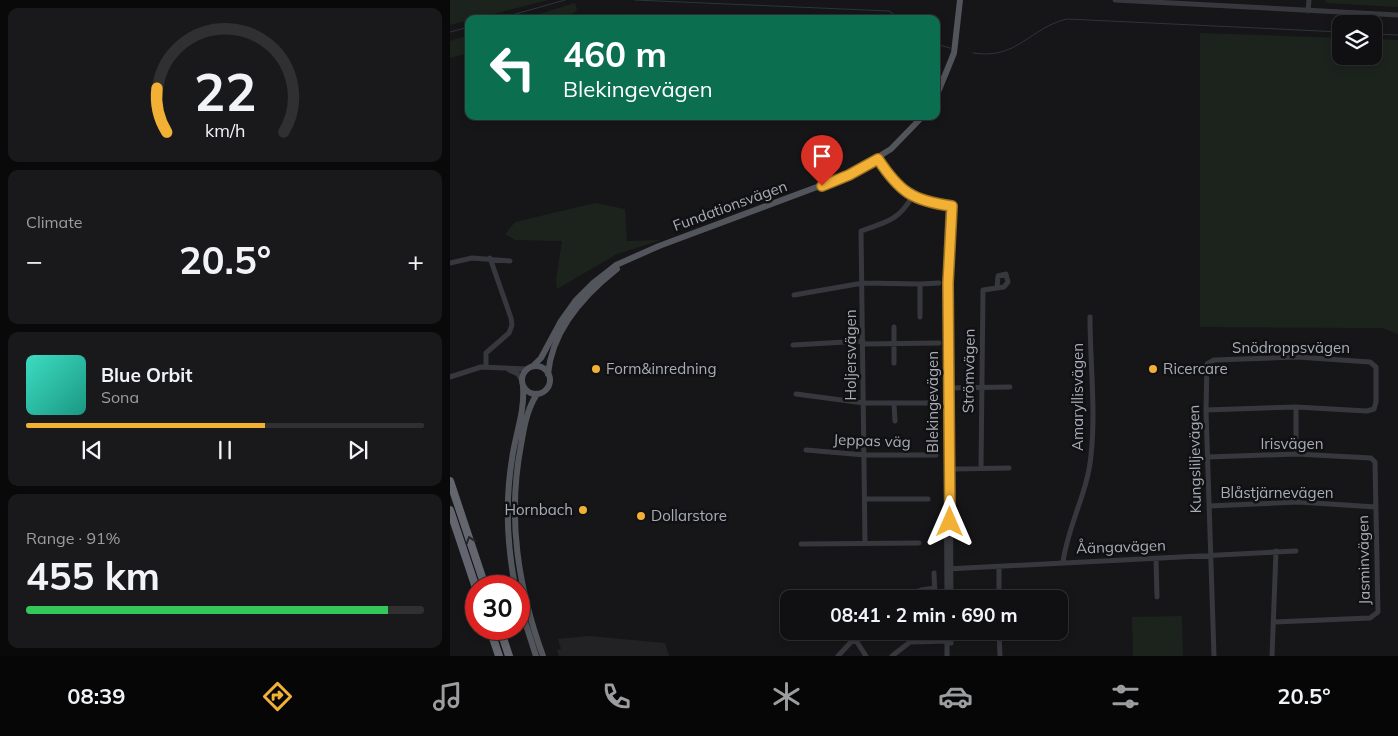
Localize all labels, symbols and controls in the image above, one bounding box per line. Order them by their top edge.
map controls [1332,15,1382,65]
button: layers [1332,15,1382,65]
text: 460 m [563,32,667,76]
icon: left [480,35,545,100]
text: 22 [194,59,256,124]
text: Blekingevägen [563,75,713,103]
text: km/h [205,119,245,141]
pin [801,135,843,186]
icon: arrive [808,142,836,170]
street label: Fundationsvägen [670,176,790,235]
text: Climate [26,212,82,232]
text: 20.5° [179,236,271,284]
text: − [26,243,43,278]
text: + [407,243,424,278]
street label: Holjersvägen [841,310,860,400]
street label: Strömvägen [958,329,979,413]
street label: Snödroppsvägen [1232,338,1350,357]
street label: Amaryllisvägen [1068,343,1087,451]
street label: Blekingevägen [923,351,942,453]
place label: Form&inredning [606,359,716,378]
place label: Ricercare [1163,359,1228,378]
text: Blue Orbit [101,363,192,387]
marker: Form&inredning [590,363,602,375]
marker: Ricercare [1147,363,1159,375]
text: Sona [101,387,139,407]
street label: Kungsliljevägen [1184,405,1205,513]
street label: Jeppas väg [833,430,911,451]
street label: Irisvägen [1260,434,1324,453]
icon: previous [78,436,106,464]
icon: pause [211,436,239,464]
icon: next [344,436,372,464]
street label: Blåstjärnevägen [1220,483,1334,502]
position arrow [923,495,975,547]
place label: Hornbach [504,500,573,519]
marker: Hornbach [577,504,589,516]
place label: Dollarstore [651,506,727,525]
marker: Dollarstore [635,510,647,522]
street label: Jasminvägen [1353,515,1374,605]
text: Range · 91% [26,528,121,548]
street label: Åängavägen [1076,534,1166,558]
one-way arrow [466,536,476,545]
text: 455 km [26,552,160,600]
speed limit sign: 30 [465,575,530,640]
text: 08:41 · 2 min · 690 m [830,603,1018,627]
icon: directions [260,679,295,714]
icon: music [430,679,465,714]
icon: phone [599,679,634,714]
icon: climate [769,679,804,714]
icon: car [938,679,973,714]
icon: filters [1108,679,1143,714]
text: 08:39 [67,682,126,710]
text: 20.5° [1277,682,1331,710]

